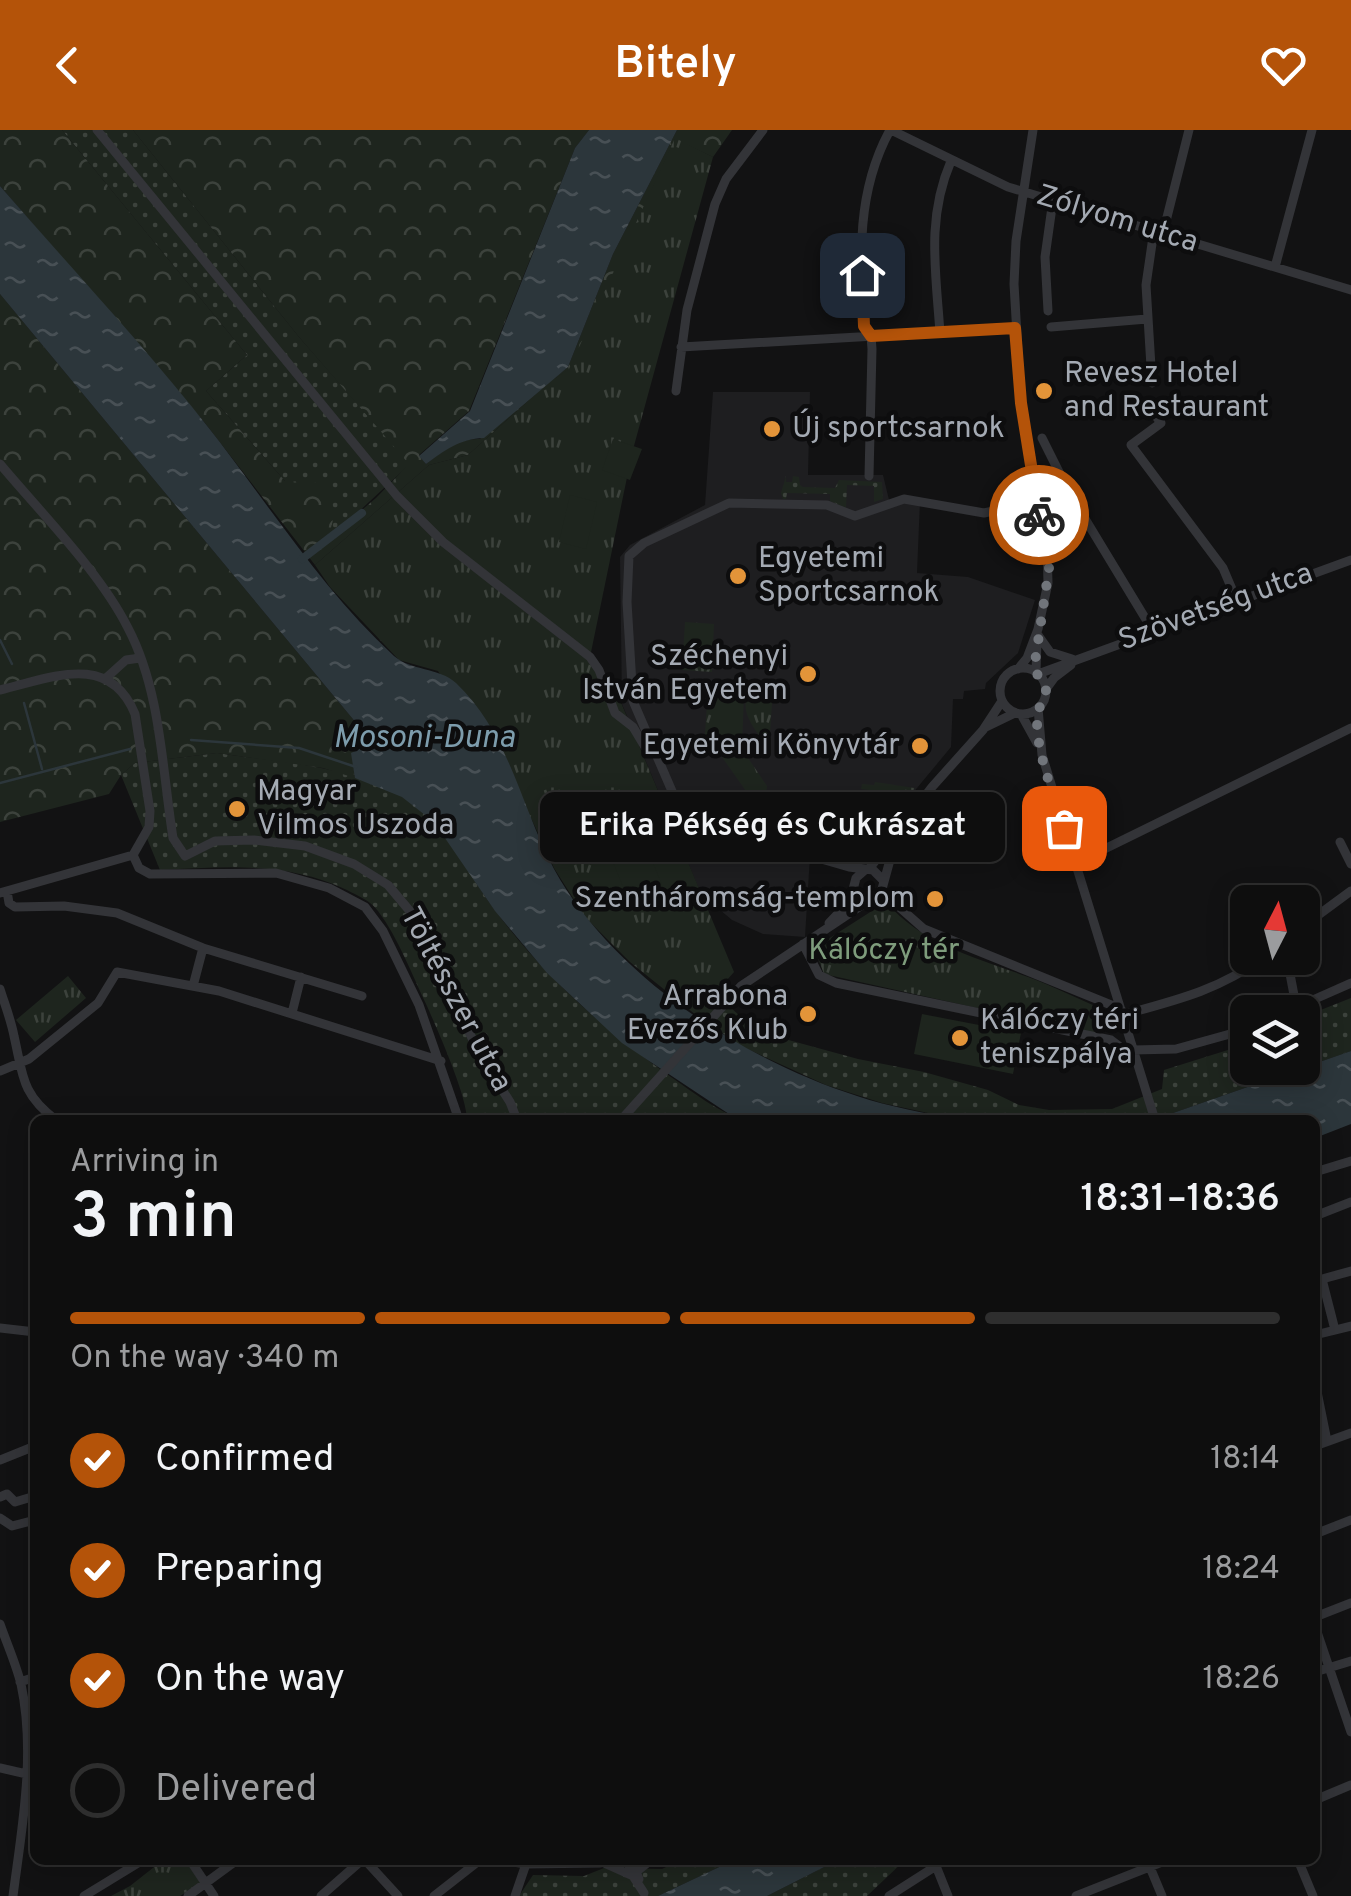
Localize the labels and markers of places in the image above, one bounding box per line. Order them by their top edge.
pin [820,233,905,318]
place label: Revesz Hotel and Restaurant [1064,356,1269,427]
marker: Revesz Hotel and Restaurant [1033,380,1055,402]
place label: Új sportcsarnok [792,408,1005,448]
marker: Új sportcsarnok [761,418,783,440]
place label: Egyetemi Sportcsarnok [758,541,939,612]
marker: Egyetemi Sportcsarnok [727,565,749,587]
place label: Széchenyi István Egyetem [582,639,788,710]
marker: Széchenyi István Egyetem [797,663,819,685]
place label: Egyetemi Könyvtár [643,728,900,765]
marker: Egyetemi Könyvtár [909,735,931,757]
place label: Magyar Vilmos Uszoda [257,774,454,845]
pin [1022,786,1107,871]
callout: Erika Pékség és Cukrászat [539,793,1004,863]
marker: Magyar Vilmos Uszoda [226,798,248,820]
place label: Szentháromság-templom [574,881,915,918]
marker: Szentháromság-templom [924,888,946,910]
place label: Arrabona Evezős Klub [627,979,788,1050]
marker: Arrabona Evezős Klub [797,1003,819,1025]
place label: Kálóczy téri teniszpálya [980,1003,1139,1074]
marker: Kálóczy téri teniszpálya [949,1027,971,1049]

